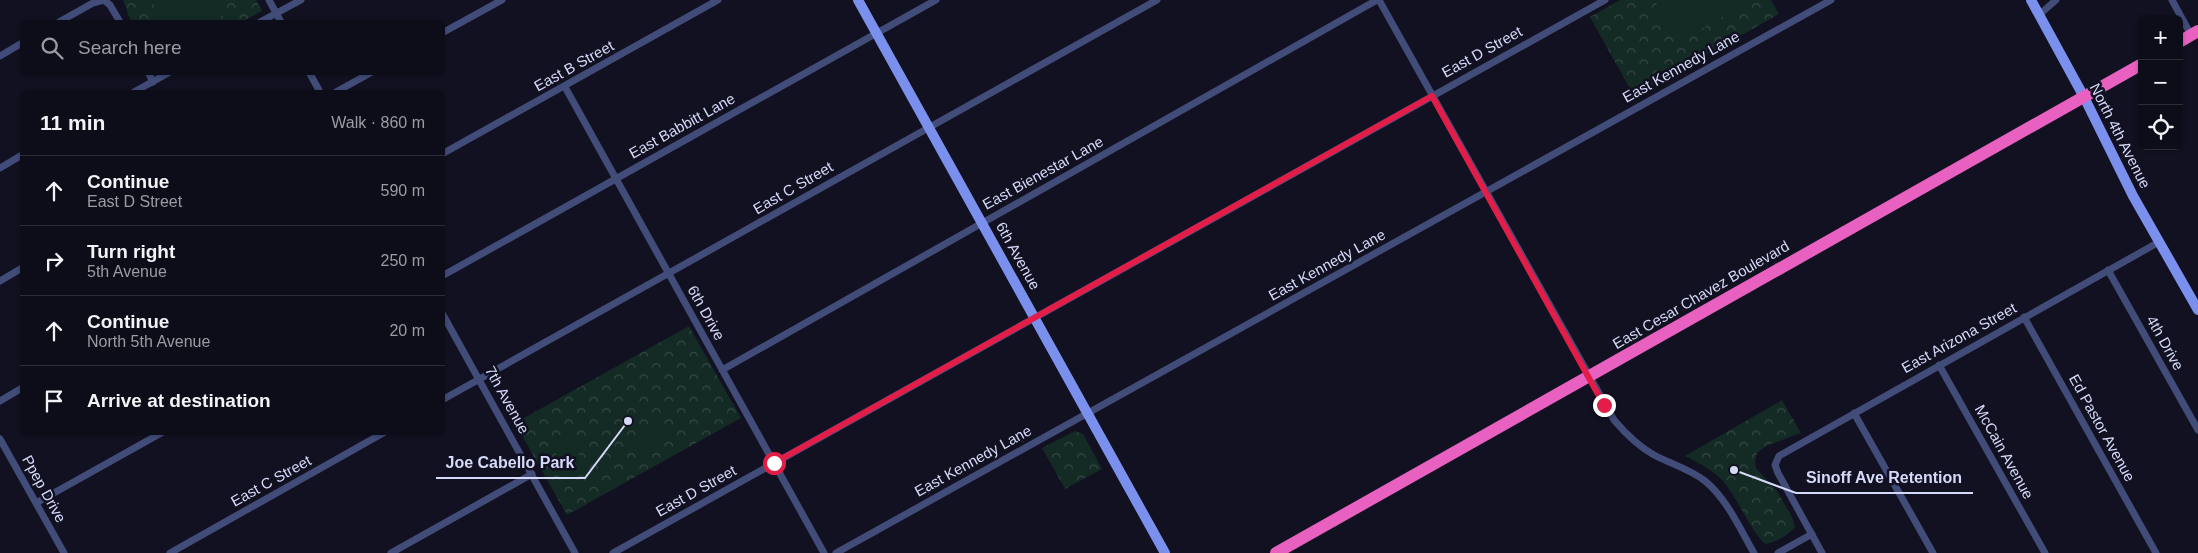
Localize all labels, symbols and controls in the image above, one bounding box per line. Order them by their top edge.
map controls [2138,15,2183,150]
button: + [2138,15,2183,60]
search box [20,20,445,75]
street label: East D Street [1439,22,1526,81]
street label: East Kennedy Lane [1619,27,1742,106]
icon: search [38,34,66,62]
street label: East B Street [531,36,617,94]
text: Search here [78,37,182,58]
button: − [2138,60,2183,105]
street label: North 4th Avenue [2087,80,2154,191]
street label: East Babbitt Lane [626,89,738,162]
button: locate [2138,105,2183,150]
text: 11 min [40,111,105,134]
text: Walk · 860 m [331,114,425,131]
street label: East Bienestar Lane [980,132,1106,213]
street label: East C Street [750,157,836,217]
text: Continue [87,171,169,192]
icon: ahead [40,177,68,205]
text: 590 m [381,182,425,199]
text: East D Street [87,193,182,210]
street label: 6th Avenue [993,219,1044,293]
street label: East Kennedy Lane [1265,225,1388,304]
street label: East Cesar Chavez Boulevard [1609,237,1792,352]
text: Turn right [87,241,175,262]
icon: right [40,247,68,275]
text: 250 m [381,252,425,269]
text: 5th Avenue [87,263,167,280]
street label: 6th Drive [684,282,728,343]
street label: East Arizona Street [1898,299,2020,376]
text: Continue [87,311,169,332]
street label: 4th Drive [2143,312,2187,373]
icon: ahead [40,317,68,345]
text: 20 m [389,322,425,339]
text: North 5th Avenue [87,333,210,350]
street label: 7th Avenue [482,363,533,437]
street label: Ed Pastor Avenue [2066,371,2139,484]
icon: arrive [40,387,68,415]
text: Arrive at destination [87,390,271,411]
route end [1593,394,1616,417]
street label: McCain Avenue [1972,402,2037,502]
street label: East Kennedy Lane [911,421,1034,500]
callout: Joe Cabello Park [436,447,585,478]
street label: East C Street [228,451,315,510]
street label: Ppep Drive [19,452,70,525]
route start [763,452,786,475]
text: Joe Cabello Park [446,454,575,471]
street label: East D Street [653,461,740,520]
callout: Sinoff Ave Retention [1796,462,1973,493]
text: Sinoff Ave Retention [1806,469,1962,486]

